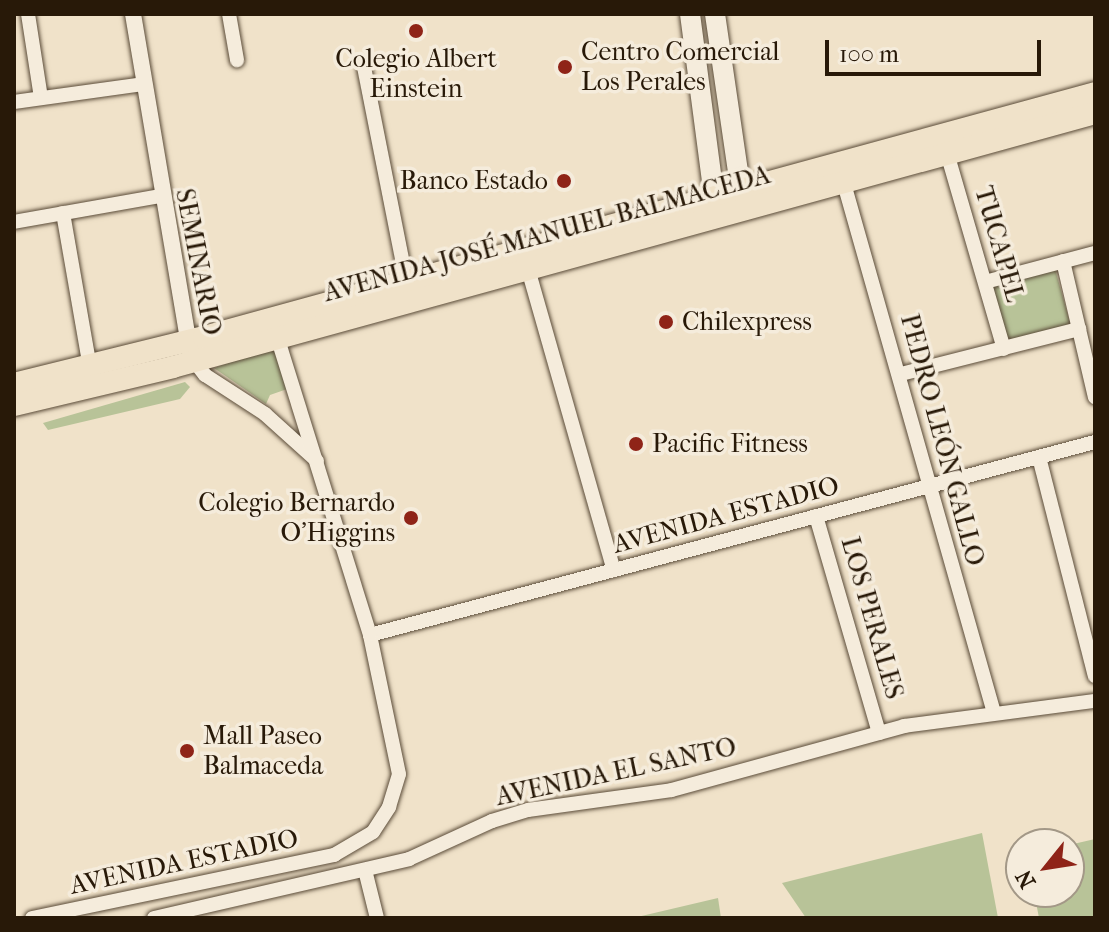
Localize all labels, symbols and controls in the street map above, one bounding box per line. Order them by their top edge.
marker: Colegio Albert Einstein [407,22,425,40]
scale bar [829,24,1045,74]
place label: Centro Comercial Los Perales [581,36,779,98]
text: 100 m [839,40,899,68]
place label: Colegio Albert Einstein [335,43,497,104]
marker: Centro Comercial Los Perales [556,58,574,76]
street label: AVENIDA JOSÉ MANUEL BALMACEDA [320,159,774,309]
place label: Banco Estado [400,165,548,197]
marker: Banco Estado [555,172,573,190]
street label: TUCAPEL [968,183,1030,305]
street label: SEMINARIO [169,186,227,338]
place label: Chilexpress [682,306,812,338]
street label: PEDRO LEÓN GALLO [893,311,991,569]
marker: Chilexpress [657,313,675,331]
place label: Pacific Fitness [652,428,808,460]
marker: Pacific Fitness [627,435,645,453]
street label: AVENIDA ESTADIO [610,470,842,560]
place label: Colegio Bernardo O'Higgins [198,487,395,548]
marker: Colegio Bernardo O'Higgins [402,509,420,527]
street label: LOS PERALES [834,533,910,703]
place label: Mall Paseo Balmaceda [203,720,323,782]
street label: AVENIDA EL SANTO [493,731,739,813]
marker: Mall Paseo Balmaceda [178,742,196,760]
street label: AVENIDA ESTADIO [67,823,301,901]
north arrow [1005,828,1085,908]
text: N [1011,865,1041,893]

